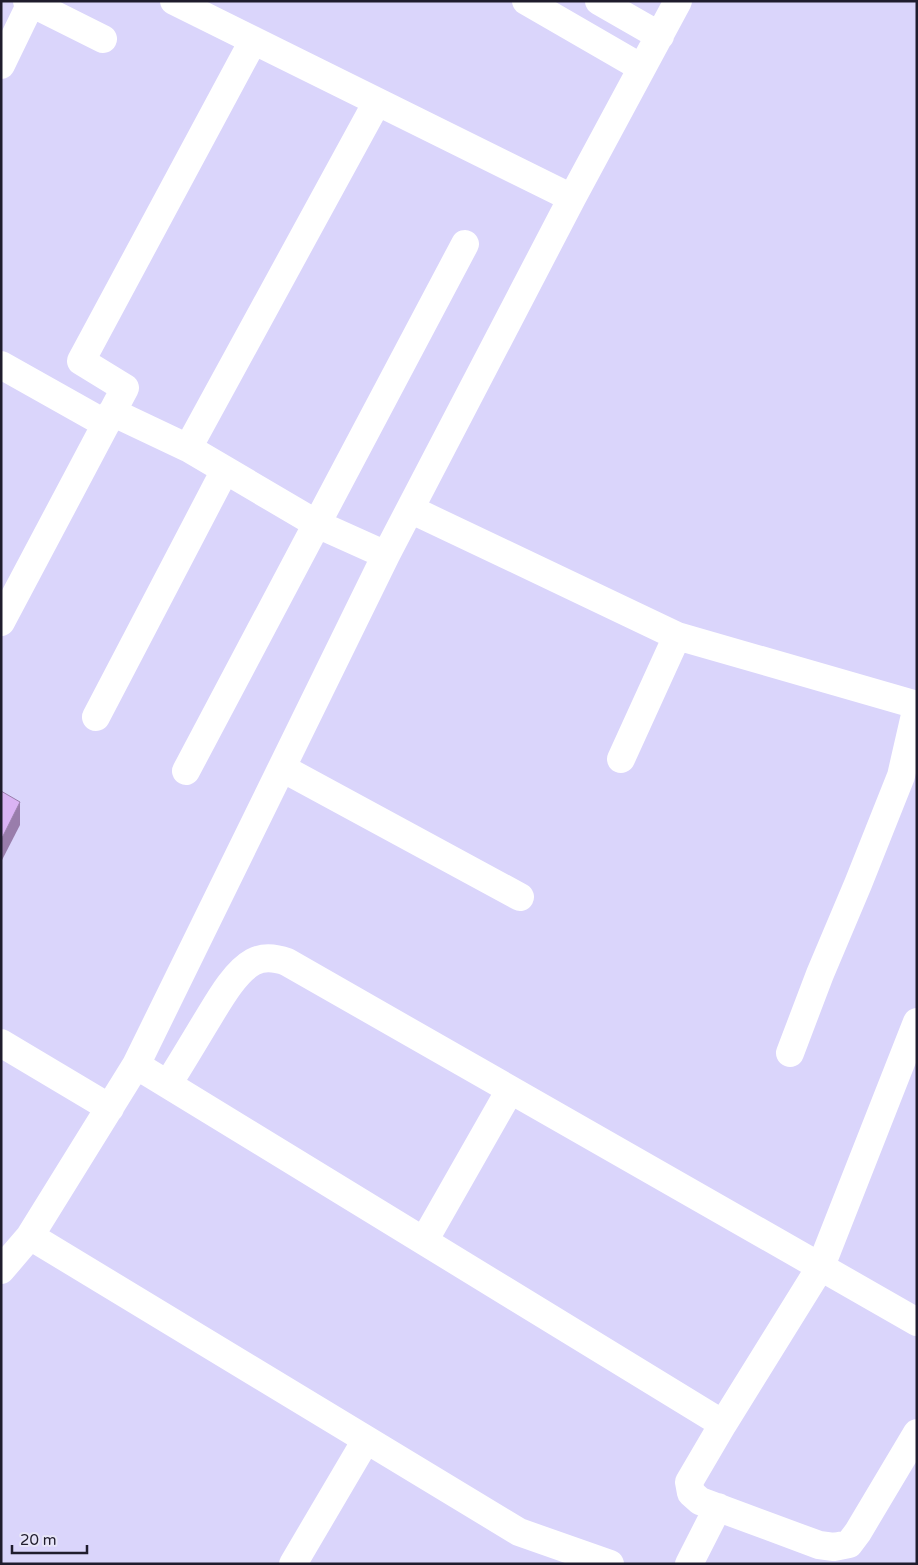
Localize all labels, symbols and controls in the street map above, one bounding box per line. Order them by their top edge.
scale bar [12,1522,88,1554]
text: 20 m [20,1531,57,1549]

